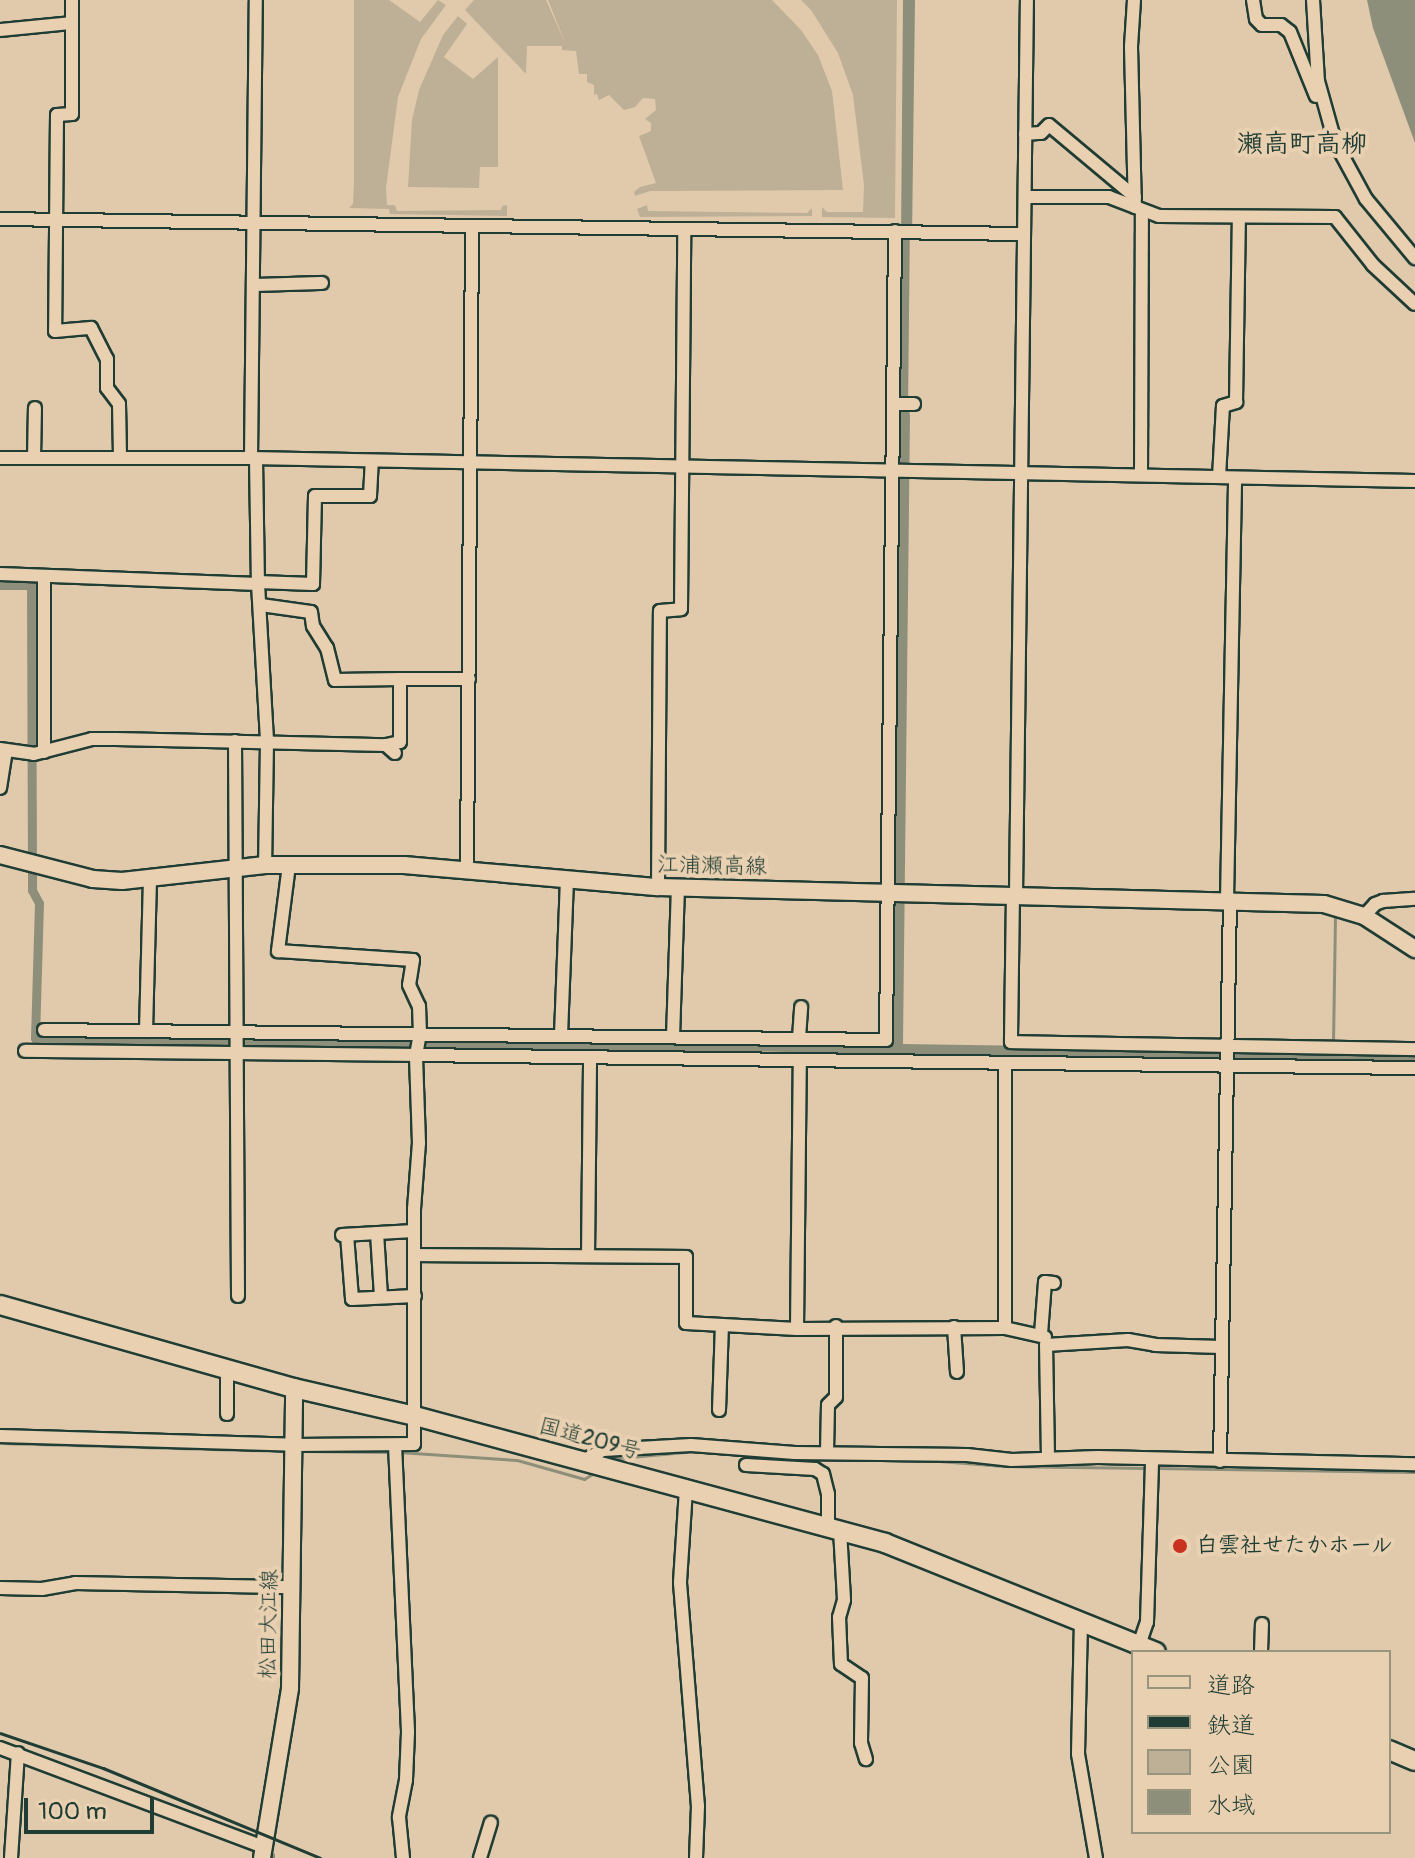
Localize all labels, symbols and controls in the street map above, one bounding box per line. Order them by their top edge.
district label: 瀬高町高柳 [1237,129,1367,161]
street label: 江浦瀬高線 [657,852,767,880]
street label: 国道209号 [536,1413,644,1465]
place label: 白雲社せたかホール [1196,1533,1394,1559]
marker: 白雲社せたかホール [1171,1537,1189,1555]
street label: 松田大江線 [255,1569,283,1679]
legend [1131,1650,1391,1834]
text: 道路 [1207,1671,1255,1700]
text: 鉄道 [1207,1711,1255,1740]
text: 公園 [1207,1751,1255,1780]
scale bar [28,1782,158,1832]
text: 水域 [1207,1791,1255,1820]
text: 100 m [38,1797,107,1826]

